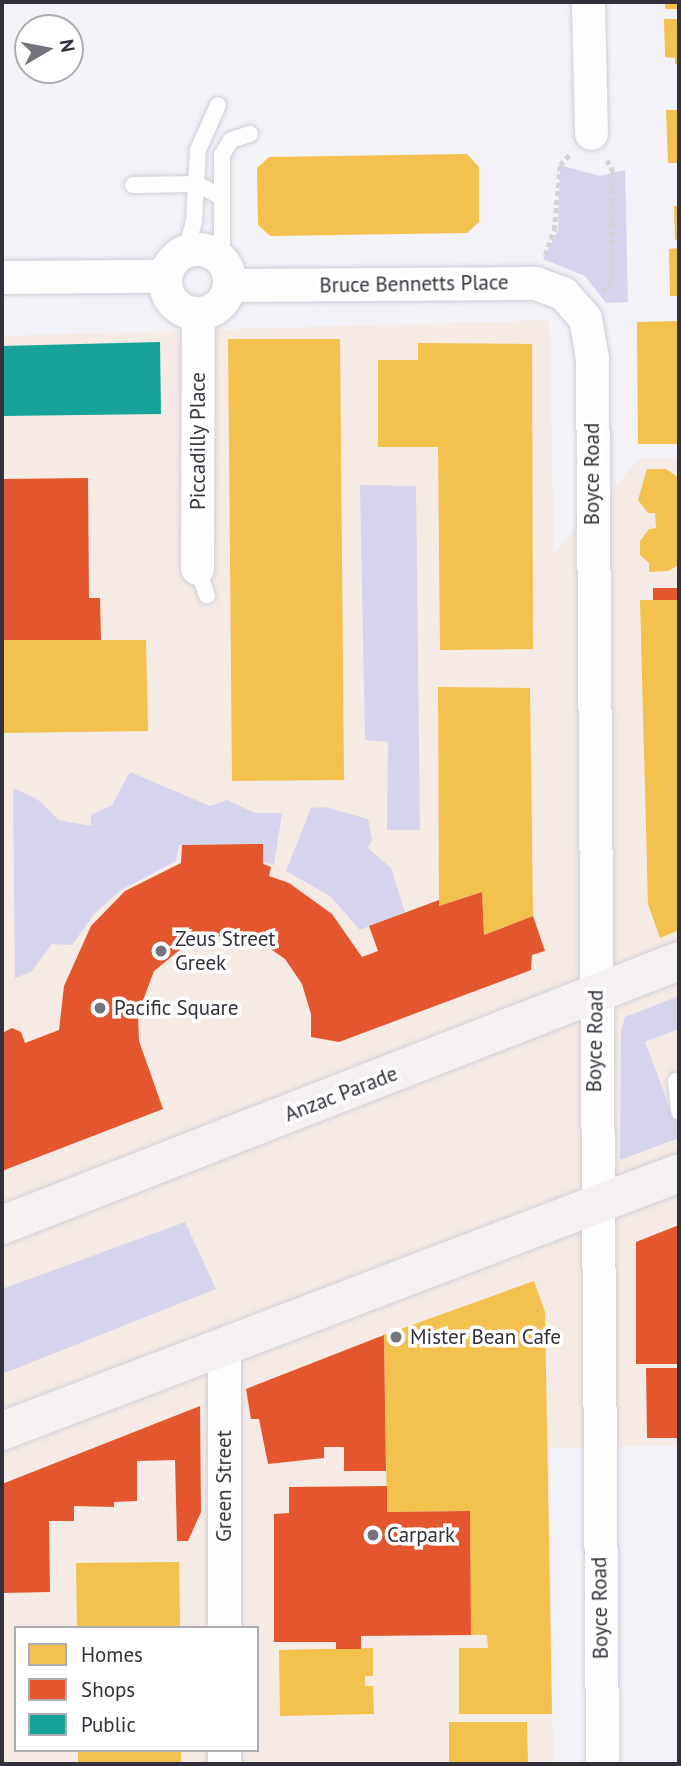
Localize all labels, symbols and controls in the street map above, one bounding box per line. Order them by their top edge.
north arrow [14,14,84,84]
text: N [55,37,81,54]
street label: Bruce Bennetts Place [319,270,509,298]
street label: Piccadilly Place [185,372,211,510]
street label: Boyce Road [579,423,605,525]
place label: Zeus Street Greek [175,926,275,976]
marker: Zeus Street Greek [153,943,169,959]
street label: Boyce Road [582,990,608,1092]
place label: Pacific Square [114,995,239,1021]
marker: Pacific Square [92,1000,108,1016]
street label: Anzac Parade [281,1061,401,1127]
place label: Mister Bean Cafe [410,1324,561,1350]
marker: Mister Bean Cafe [388,1329,404,1345]
street label: Green Street [211,1430,237,1542]
place label: Carpark [387,1522,455,1548]
marker: Carpark [365,1527,381,1543]
street label: Boyce Road [587,1557,613,1659]
legend [14,1626,259,1752]
text: Homes [81,1641,143,1668]
text: Shops [81,1676,135,1703]
text: Public [81,1711,136,1738]

